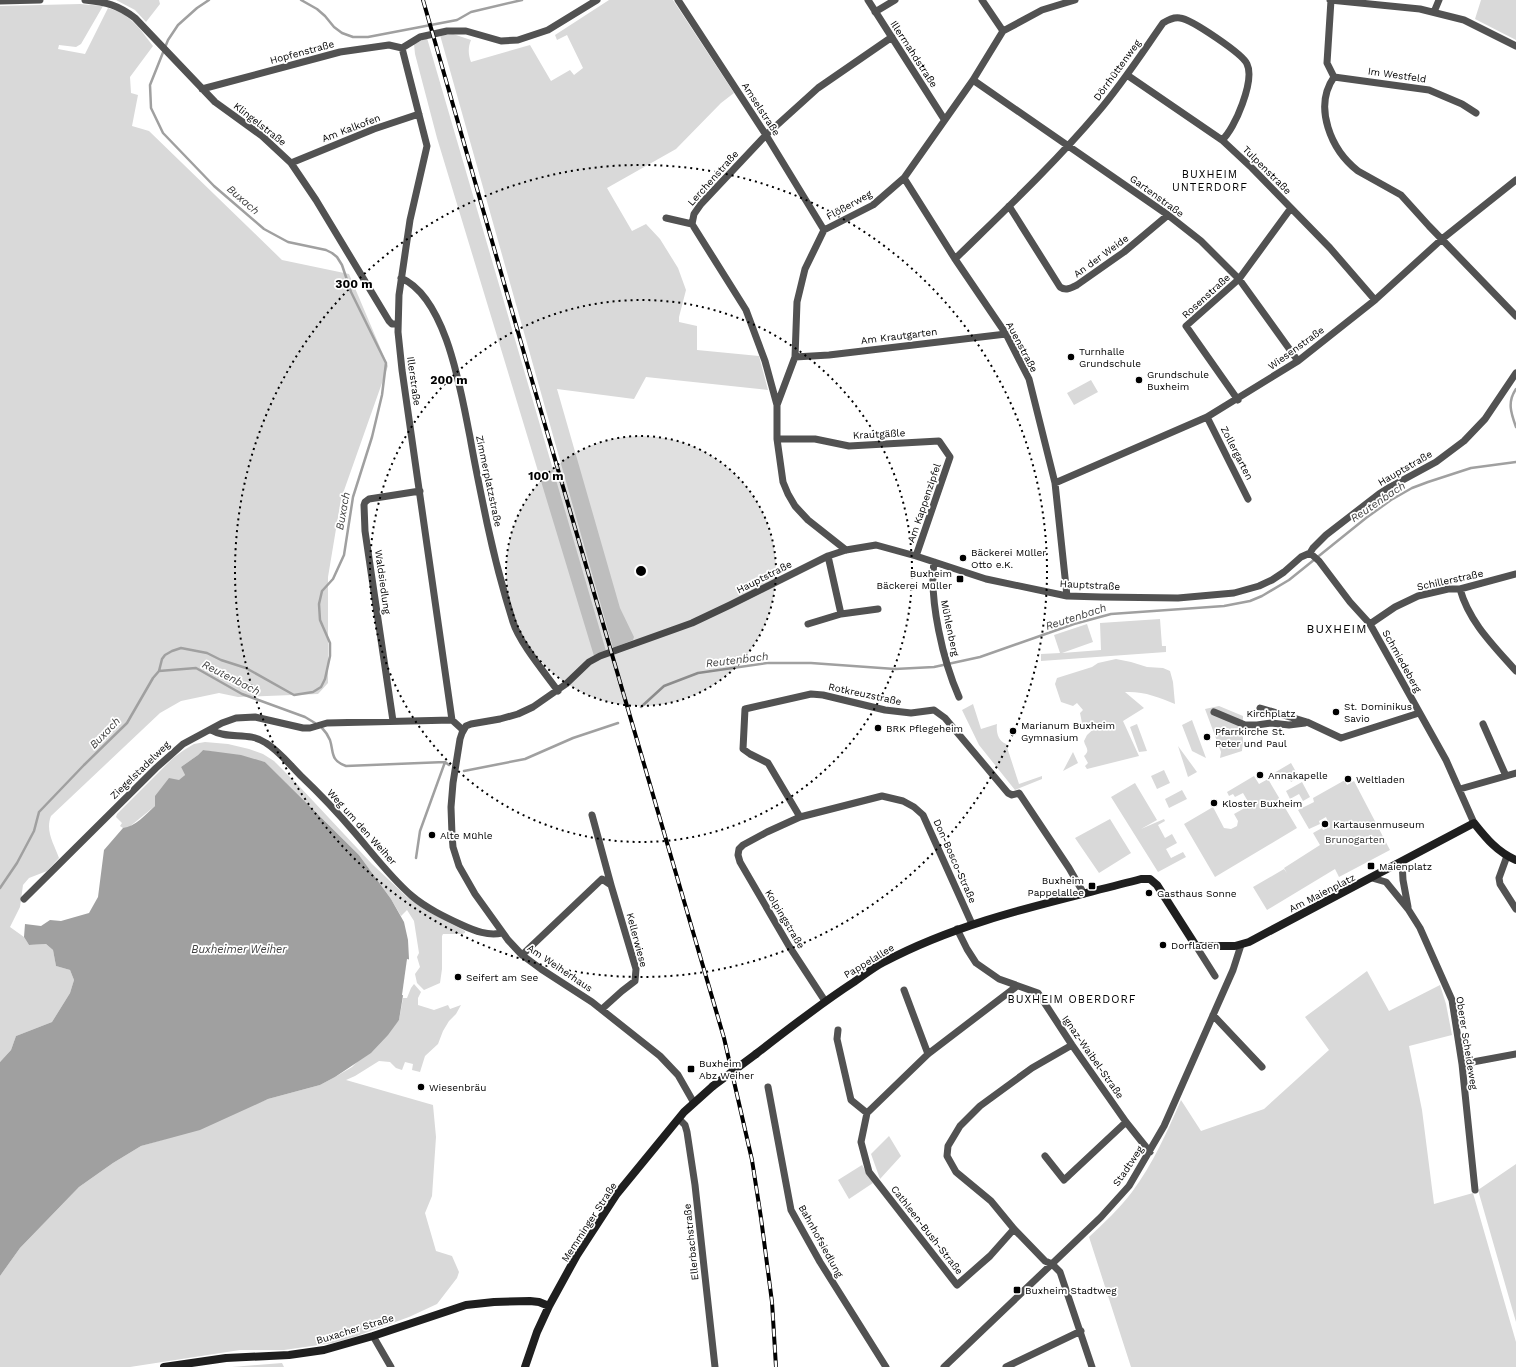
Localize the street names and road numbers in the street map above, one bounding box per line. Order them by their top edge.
street label: Illermahdstraße [888,18,940,90]
street label: Dörrhüttenweg [1091,37,1143,103]
street label: Hopfenstraße [269,38,336,66]
street label: Im Westfeld [1367,65,1427,85]
street label: Amselstraße [740,80,782,138]
street label: Klingelstraße [232,100,289,148]
street label: Am Kalkofen [320,112,382,144]
street label: Tulpenstraße [1241,144,1294,197]
street label: Lerchenstraße [685,148,741,208]
street label: Gartenstraße [1128,173,1186,219]
street label: Flößerweg [824,188,874,222]
street label: An der Weide [1071,232,1131,280]
street label: Rosenstraße [1180,271,1232,320]
street label: Auenstraße [1004,320,1040,374]
street label: Wiesenstraße [1266,324,1326,372]
street label: Am Krautgarten [860,326,938,346]
street label: Illerstraße [405,356,423,407]
street label: Zollergarten [1219,424,1255,482]
street label: Krautgäßle [852,427,906,441]
street label: Zimmerplatzstraße [474,434,504,528]
street label: Hauptstraße [1376,448,1434,488]
street label: Am Kappenzipfel [905,462,943,544]
street label: Waldsiedlung [373,549,393,616]
street label: Hauptstraße [735,558,794,596]
street label: Schillerstraße [1416,568,1484,592]
street label: Hauptstraße [1060,578,1121,592]
street label: Mühlenberg [939,599,961,658]
street label: Schmiedeberg [1380,628,1424,695]
street label: Rotkreuzstraße [827,681,903,707]
street label: Kirchplatz [1246,708,1296,719]
street label: Ziegelstadelweg [108,738,172,801]
street label: Weg um den Weiher [325,787,399,867]
street label: Don-Bosco-Straße [931,817,979,905]
street label: Am Maienplatz [1287,872,1357,914]
street label: Kolpingstraße [763,888,807,951]
street label: Kellerwiese [624,912,650,969]
street label: Am Weiherhaus [525,942,595,994]
street label: Pappelallee [842,942,896,980]
street label: Oberer Scheideweg [1454,996,1480,1091]
street label: Ignaz-Waibel-Straße [1060,1013,1126,1101]
street label: Stadtweg [1111,1143,1146,1188]
street label: Memminger Straße [559,1180,619,1264]
street label: Cathleen-Bush-Straße [889,1183,965,1277]
street label: Ellerbachstraße [681,1203,700,1281]
street label: Bahnhofsiedlung [796,1203,846,1280]
street label: Buxacher Straße [315,1312,395,1346]

